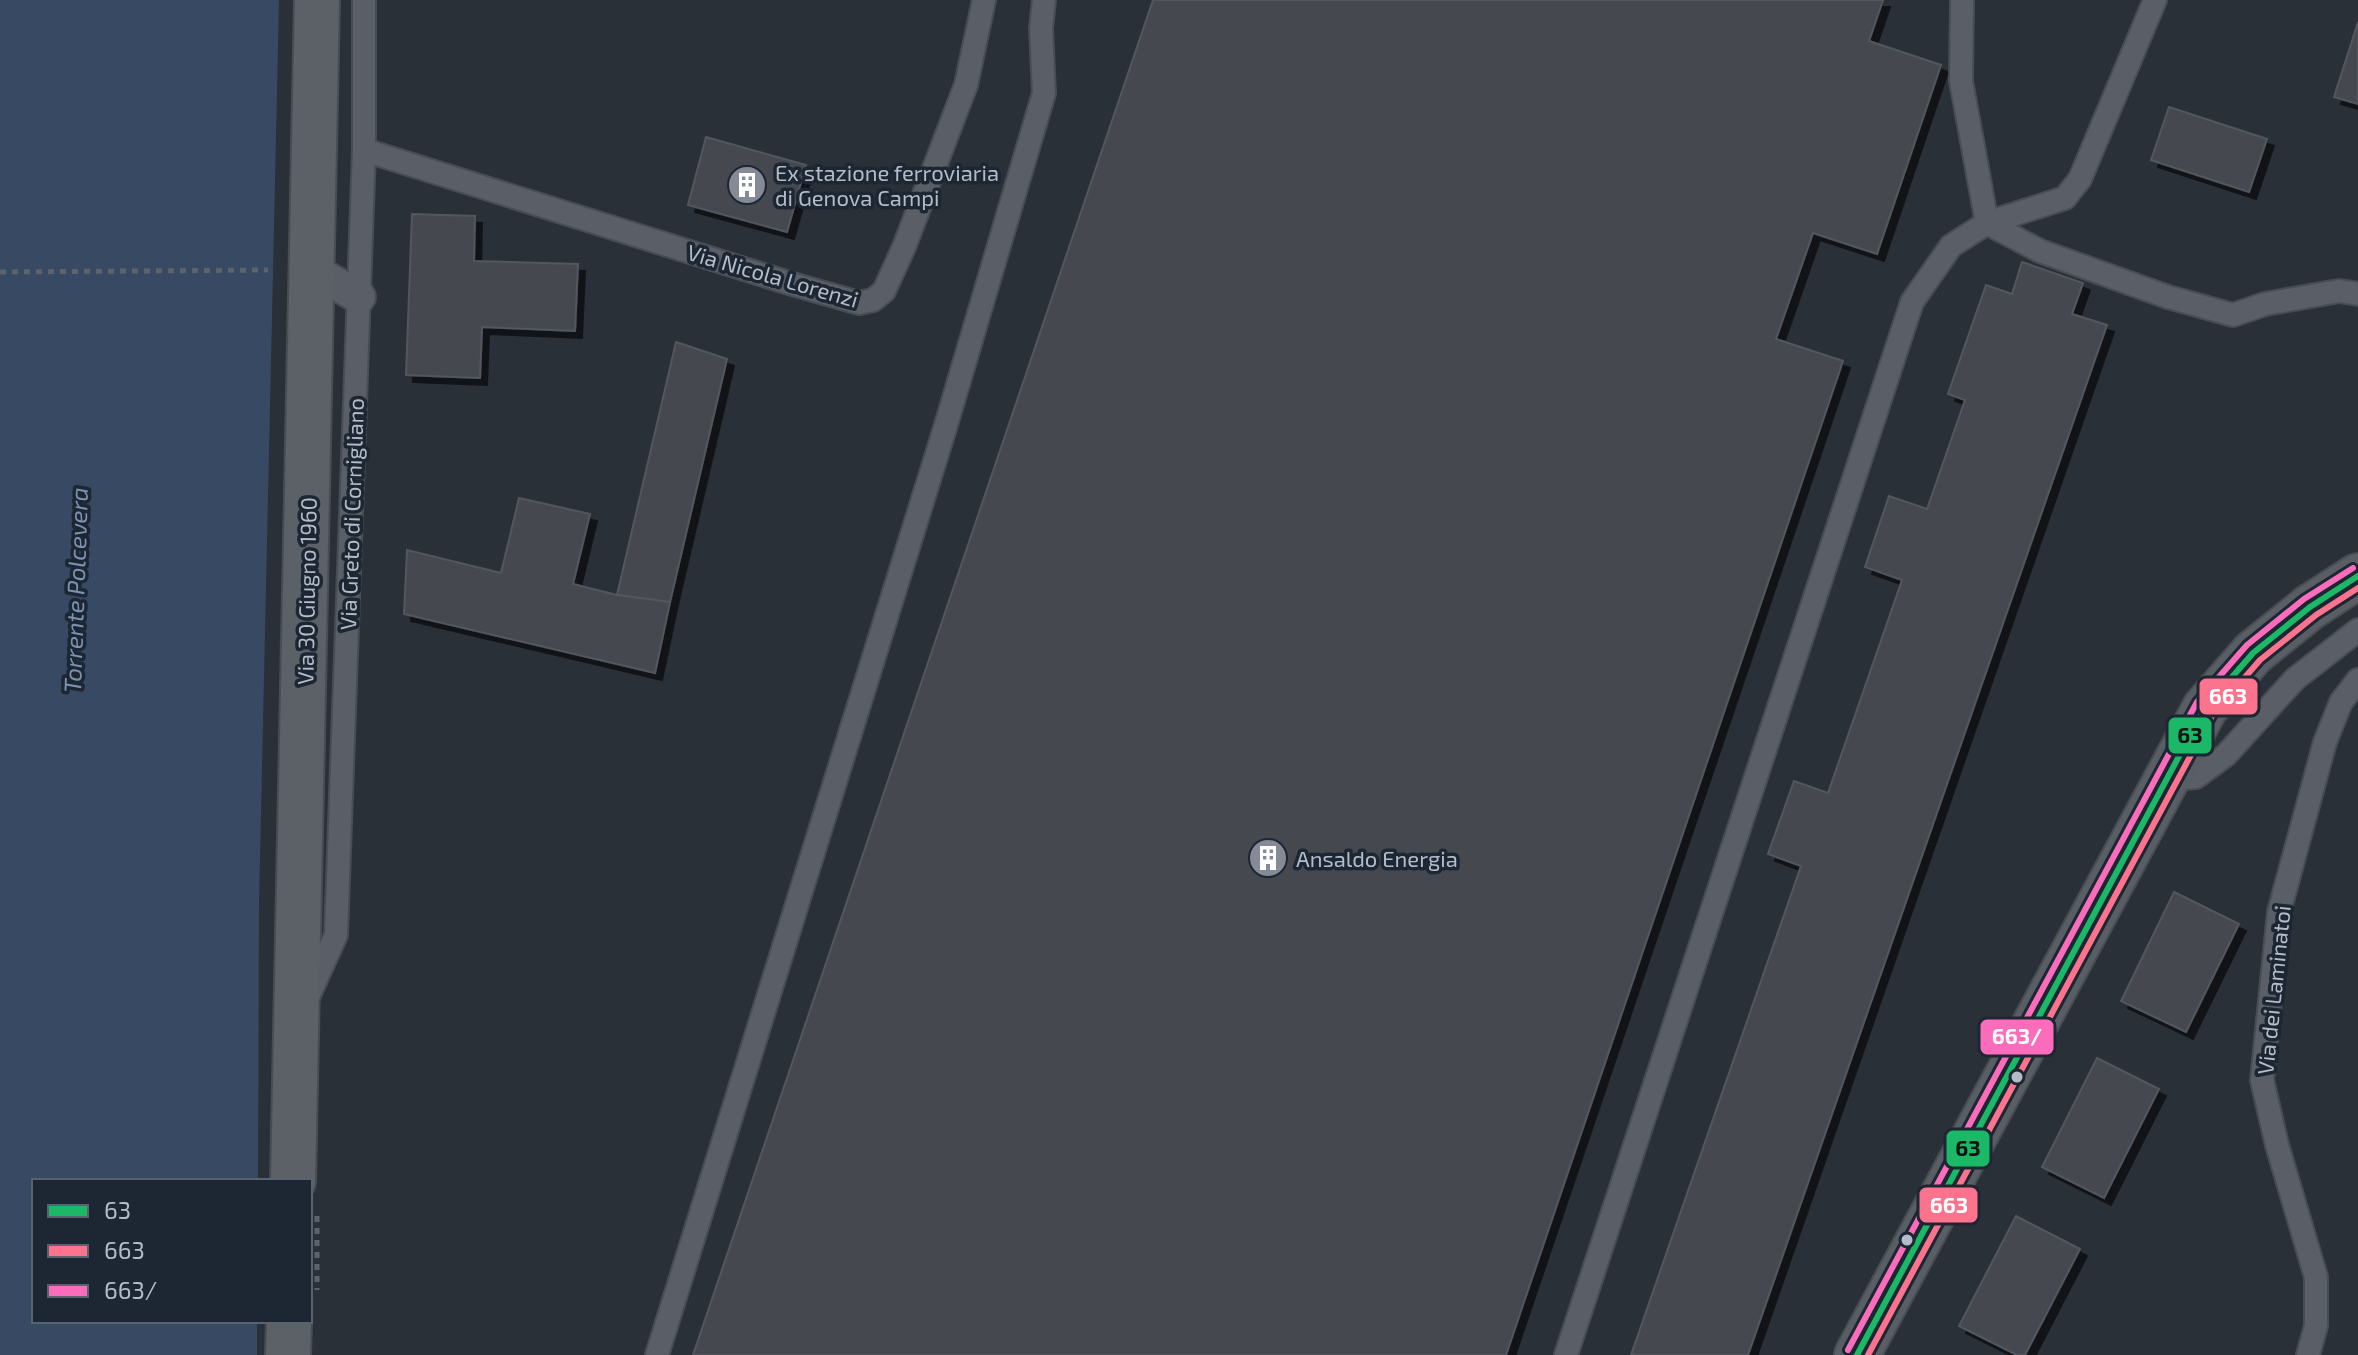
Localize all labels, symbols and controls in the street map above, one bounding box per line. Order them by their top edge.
place label: Ex stazione ferroviaria di Genova Campi [775,159,999,210]
building icon: Ex stazione ferroviaria di Genova Campi [726,164,768,206]
street label: Via Nicola Lorenzi [684,238,862,312]
street label: Via Greto di Cornigliano [334,397,368,631]
water label: Torrente Polcevera [57,487,93,693]
street label: Via 30 Giugno 1960 [291,497,321,685]
line badge: 663 [2198,677,2259,716]
text: 663 [2209,682,2247,708]
line badge: 63 [2167,716,2213,755]
text: 63 [2177,721,2203,747]
building icon: Ansaldo Energia [1247,837,1289,879]
place label: Ansaldo Energia [1296,845,1458,871]
street label: Via dei Laminatoi [2251,904,2295,1076]
line badge: 663/ [1979,1018,2055,1056]
text: 663/ [1992,1022,2042,1048]
unlabelled marker [2009,1069,2025,1085]
line badge: 63 [1945,1129,1991,1168]
text: 63 [1955,1134,1981,1160]
legend [32,1179,312,1323]
line badge: 663 [1918,1186,1979,1224]
text: 663 [1930,1191,1968,1217]
text: 63 [104,1195,131,1224]
unlabelled marker [1899,1232,1915,1248]
text: 663 [104,1235,145,1264]
text: 663/ [104,1275,157,1304]

